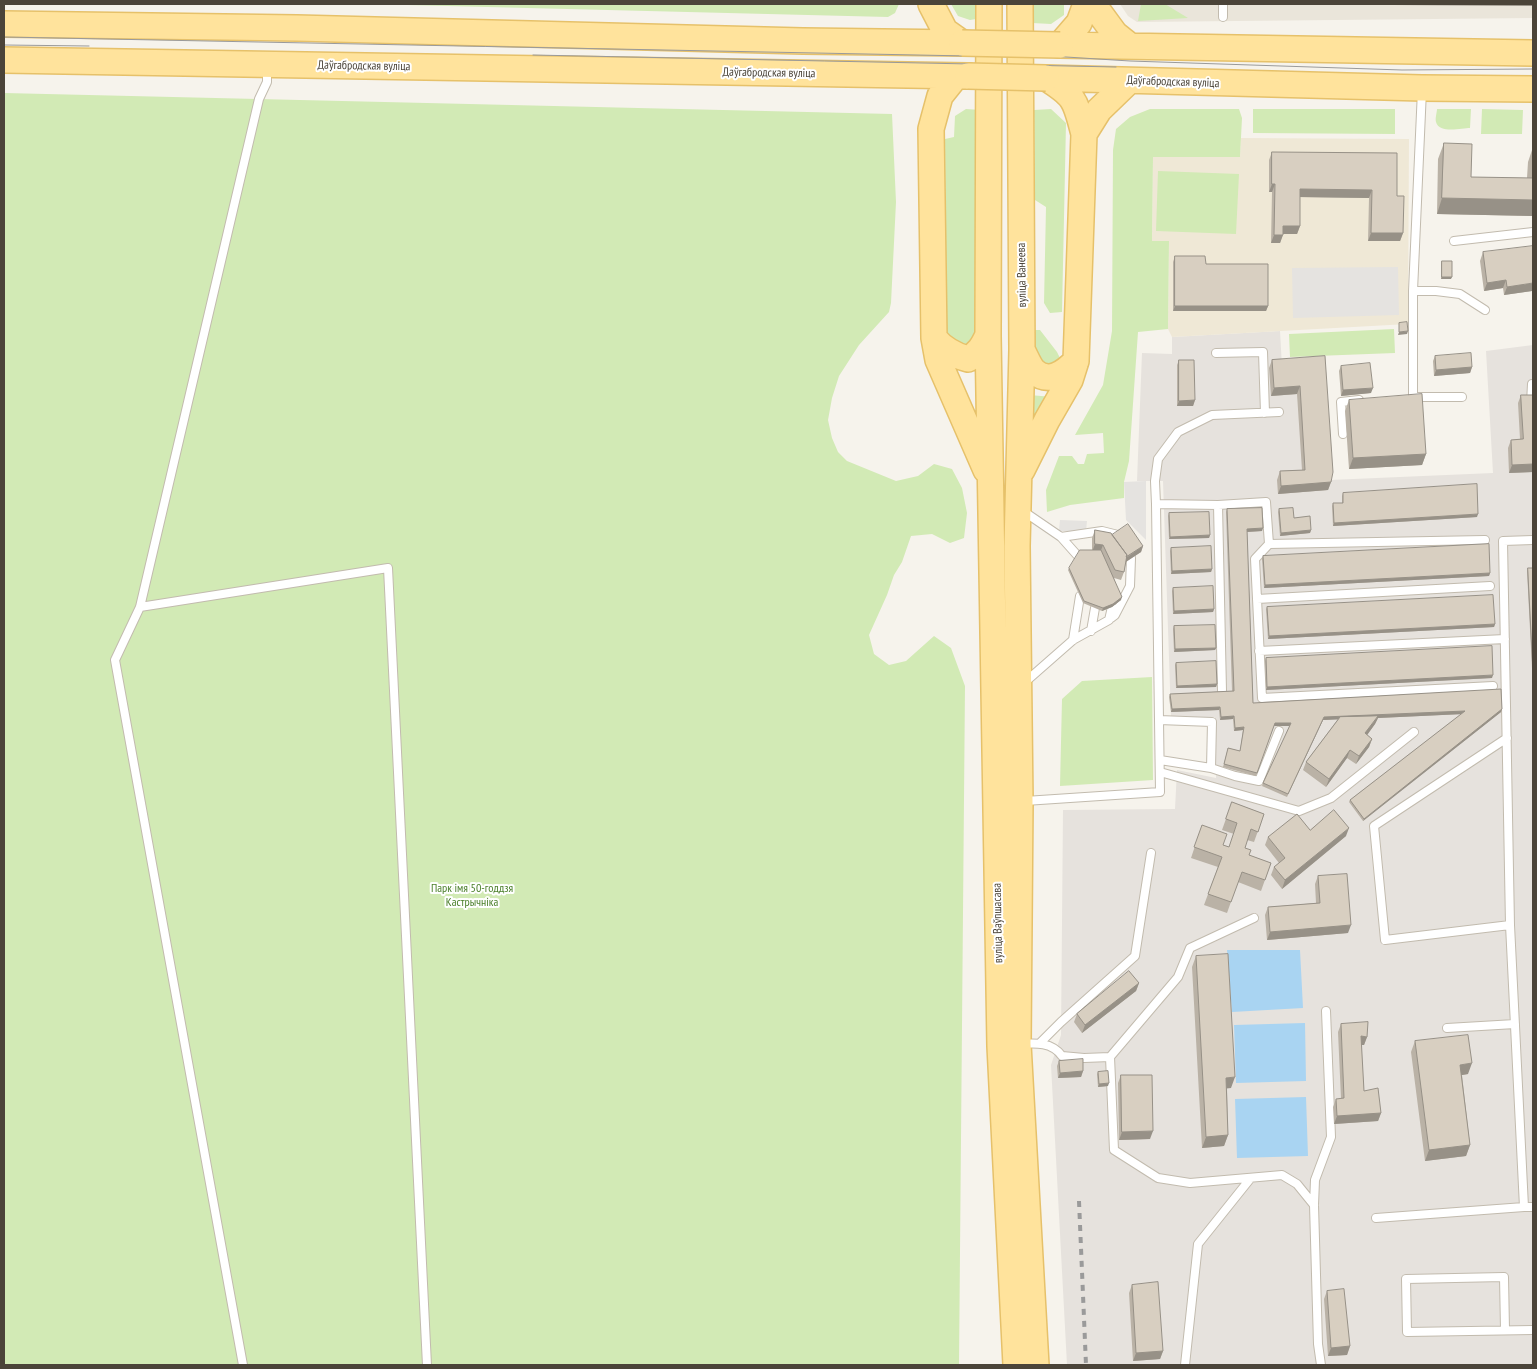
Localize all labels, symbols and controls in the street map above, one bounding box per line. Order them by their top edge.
street label: Даўгабродская вуліца [318,58,410,74]
street label: Даўгабродская вуліца [723,65,815,81]
street label: Даўгабродская вуліца [1126,73,1220,91]
street label: вуліца Ванеева [1014,243,1030,307]
park label: Парк імя 50-годдзя Кастрычніка [431,882,513,910]
street label: вуліца Ваўпшасава [990,883,1006,963]

